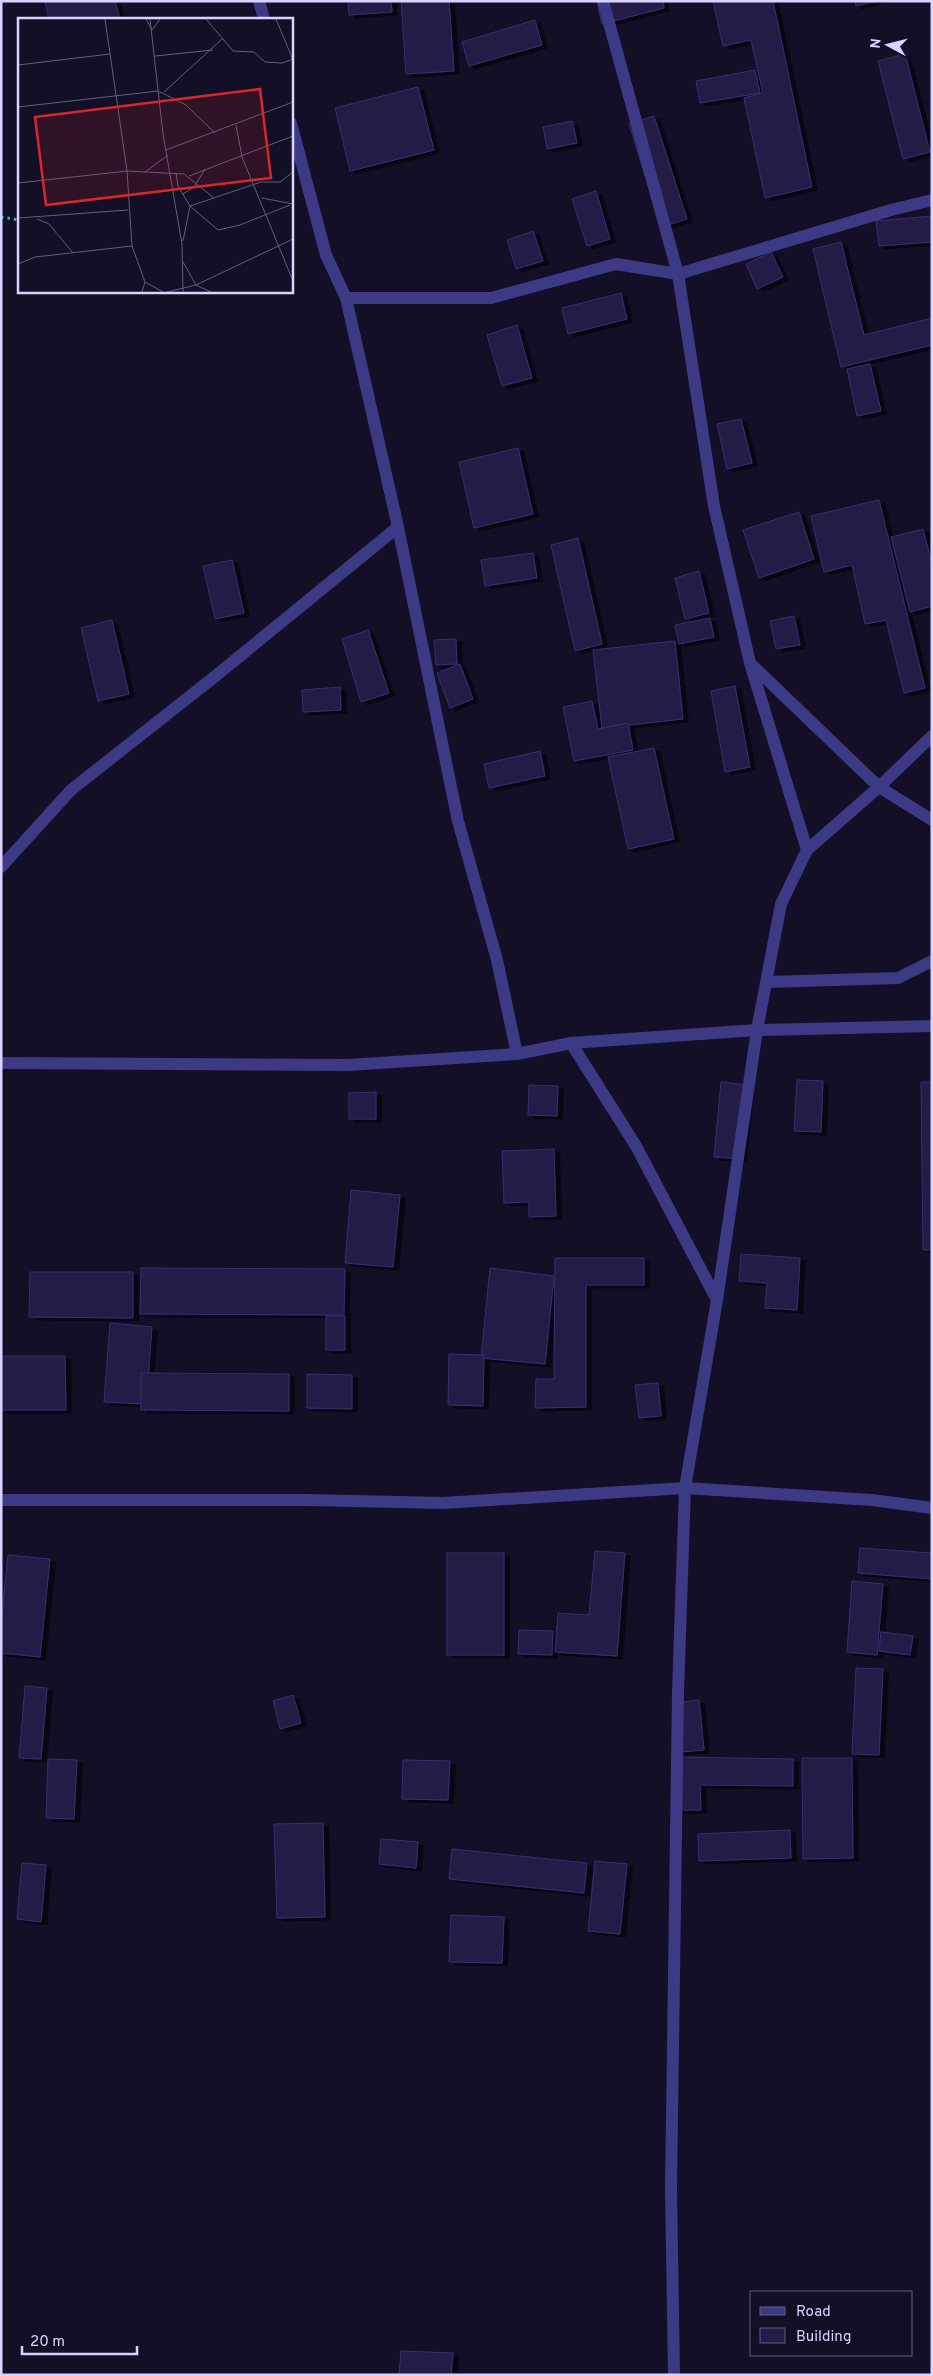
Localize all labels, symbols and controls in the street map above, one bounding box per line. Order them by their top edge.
inset map [18,18,292,292]
north arrow [863,20,913,70]
text: N [868,38,886,50]
legend [750,2291,913,2356]
text: Road [796,2303,831,2322]
scale bar [22,2324,138,2356]
text: Building [796,2328,851,2347]
text: 20 m [30,2333,65,2352]

